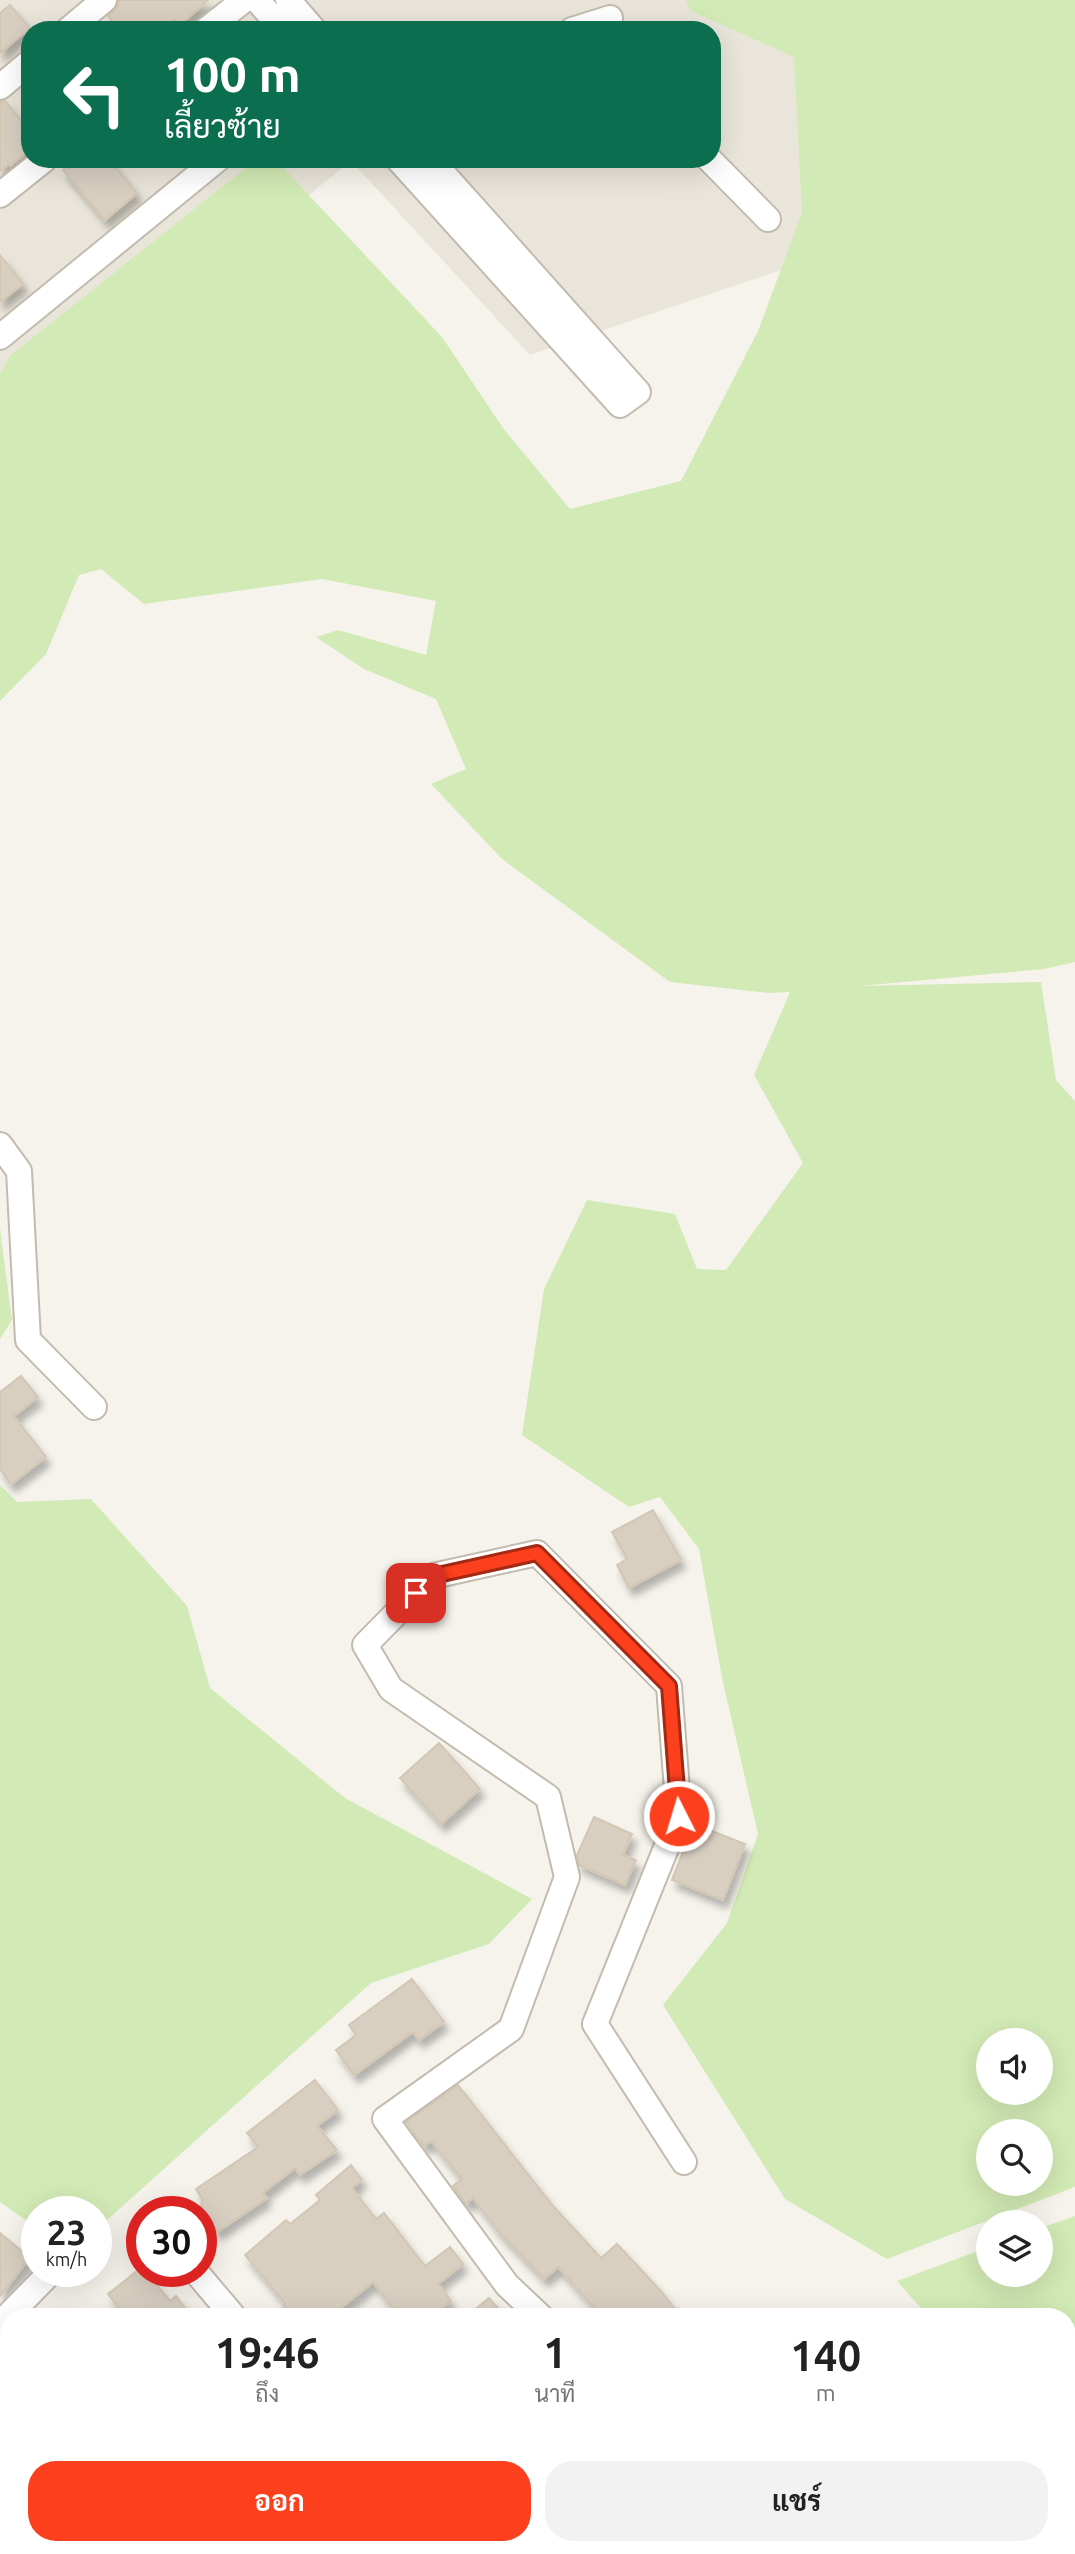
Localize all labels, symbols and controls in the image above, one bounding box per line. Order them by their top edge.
text: 100 m [164,46,301,101]
icon: left [49,49,140,140]
text: เลี้ยวซ้าย [164,108,281,144]
pin [386,1563,446,1623]
icon: arrive [397,1574,435,1612]
position arrow [642,1779,716,1853]
map controls [976,2028,1053,2287]
button: sound [976,2028,1053,2105]
button: search [976,2119,1053,2196]
speed limit sign: 30 [126,2196,217,2287]
button: layers [976,2210,1053,2287]
text: 23 [47,2212,86,2252]
text: km/h [46,2249,87,2269]
text: 19:46 [215,2329,320,2376]
text: 1 [543,2329,567,2376]
text: 140 [790,2332,861,2379]
text: m [816,2380,836,2405]
text: ถึง [255,2381,279,2406]
text: นาที [535,2381,575,2406]
button: ออก [28,2461,531,2541]
button: แชร์ [545,2461,1048,2541]

